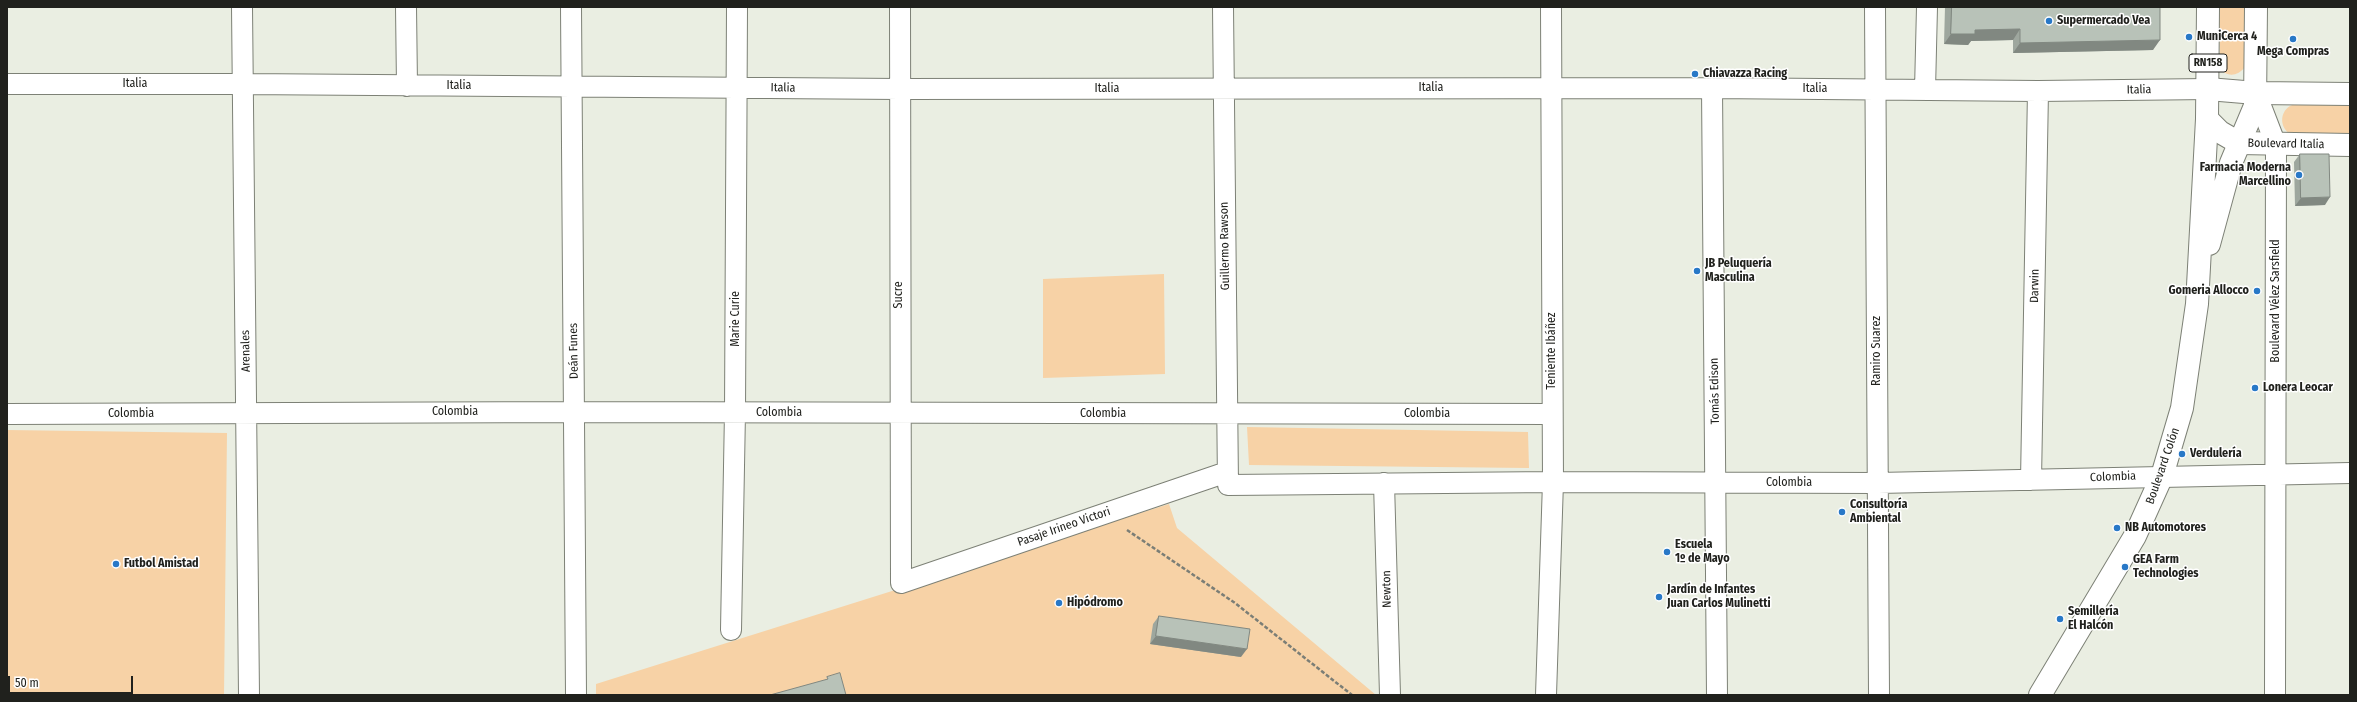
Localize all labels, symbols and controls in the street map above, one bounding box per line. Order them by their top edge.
place label: Supermercado Vea [2057,14,2150,28]
marker: Supermercado Vea [2044,16,2054,26]
place label: MuniCerca 4 [2197,30,2257,44]
marker: MuniCerca 4 [2184,32,2194,42]
marker: Mega Compras [2288,34,2298,44]
place label: Mega Compras [2257,45,2329,59]
road number: RN158 [2189,54,2227,72]
place label: Chiavazza Racing [1703,67,1787,81]
marker: Chiavazza Racing [1690,69,1700,79]
street label: Italia [123,77,147,91]
street label: Italia [447,79,471,93]
street label: Italia [770,81,796,95]
street label: Italia [1419,81,1443,95]
street label: Italia [1095,82,1119,96]
street label: Italia [1803,82,1827,96]
street label: Italia [2126,83,2152,97]
street label: Boulevard Italia [2247,136,2325,152]
place label: Farmacia Moderna Marcellino [2200,161,2291,189]
marker: Farmacia Moderna Marcellino [2294,170,2304,180]
street label: Guillermo Rawson [1217,201,1233,291]
street label: Boulevard Vélez Sarsfield [2269,239,2283,363]
place label: JB Peluquería Masculina [1705,257,1772,285]
marker: JB Peluquería Masculina [1692,266,1702,276]
street label: Darwin [2028,269,2042,303]
street label: Sucre [892,281,906,309]
place label: Gomeria Allocco [2169,284,2249,298]
marker: Gomeria Allocco [2252,286,2262,296]
street label: Marie Curie [729,291,743,347]
street label: Teniente Ibáñez [1545,312,1559,390]
street label: Ramiro Suarez [1870,316,1884,386]
street label: Deán Funes [566,323,582,379]
street label: Arenales [238,330,254,372]
street label: Tomás Edison [1707,357,1723,425]
place label: Lonera Leocar [2263,381,2333,395]
marker: Lonera Leocar [2250,383,2260,393]
street label: Colombia [432,405,478,419]
street label: Colombia [756,406,802,420]
street label: Colombia [108,407,154,421]
street label: Colombia [1080,407,1126,421]
street label: Colombia [1404,407,1450,421]
street label: Boulevard Colón [2143,426,2183,506]
place label: Verdulería [2190,447,2242,461]
marker: Verdulería [2177,449,2187,459]
street label: Colombia [2090,469,2136,485]
street label: Colombia [1766,476,1812,490]
place label: Consultoría Ambiental [1850,498,1907,526]
street label: Pasaje Irineo Victori [1016,504,1112,550]
marker: Consultoría Ambiental [1837,507,1847,517]
place label: NB Automotores [2125,521,2206,535]
marker: NB Automotores [2112,523,2122,533]
place label: Escuela 1º de Mayo [1675,538,1730,566]
marker: Escuela 1º de Mayo [1662,547,1672,557]
place label: GEA Farm Technologies [2133,553,2199,581]
place label: Futbol Amistad [124,557,199,571]
marker: Futbol Amistad [111,559,121,569]
marker: GEA Farm Technologies [2120,562,2130,572]
street label: Newton [1379,570,1395,608]
place label: Jardín de Infantes Juan Carlos Mulinetti [1667,583,1771,611]
marker: Jardín de Infantes Juan Carlos Mulinetti [1654,592,1664,602]
place label: Hipódromo [1067,596,1123,610]
marker: Hipódromo [1054,598,1064,608]
place label: Semillería El Halcón [2068,605,2119,633]
marker: Semillería El Halcón [2055,614,2065,624]
scale bar [10,668,135,694]
text: 50 m [15,676,39,690]

